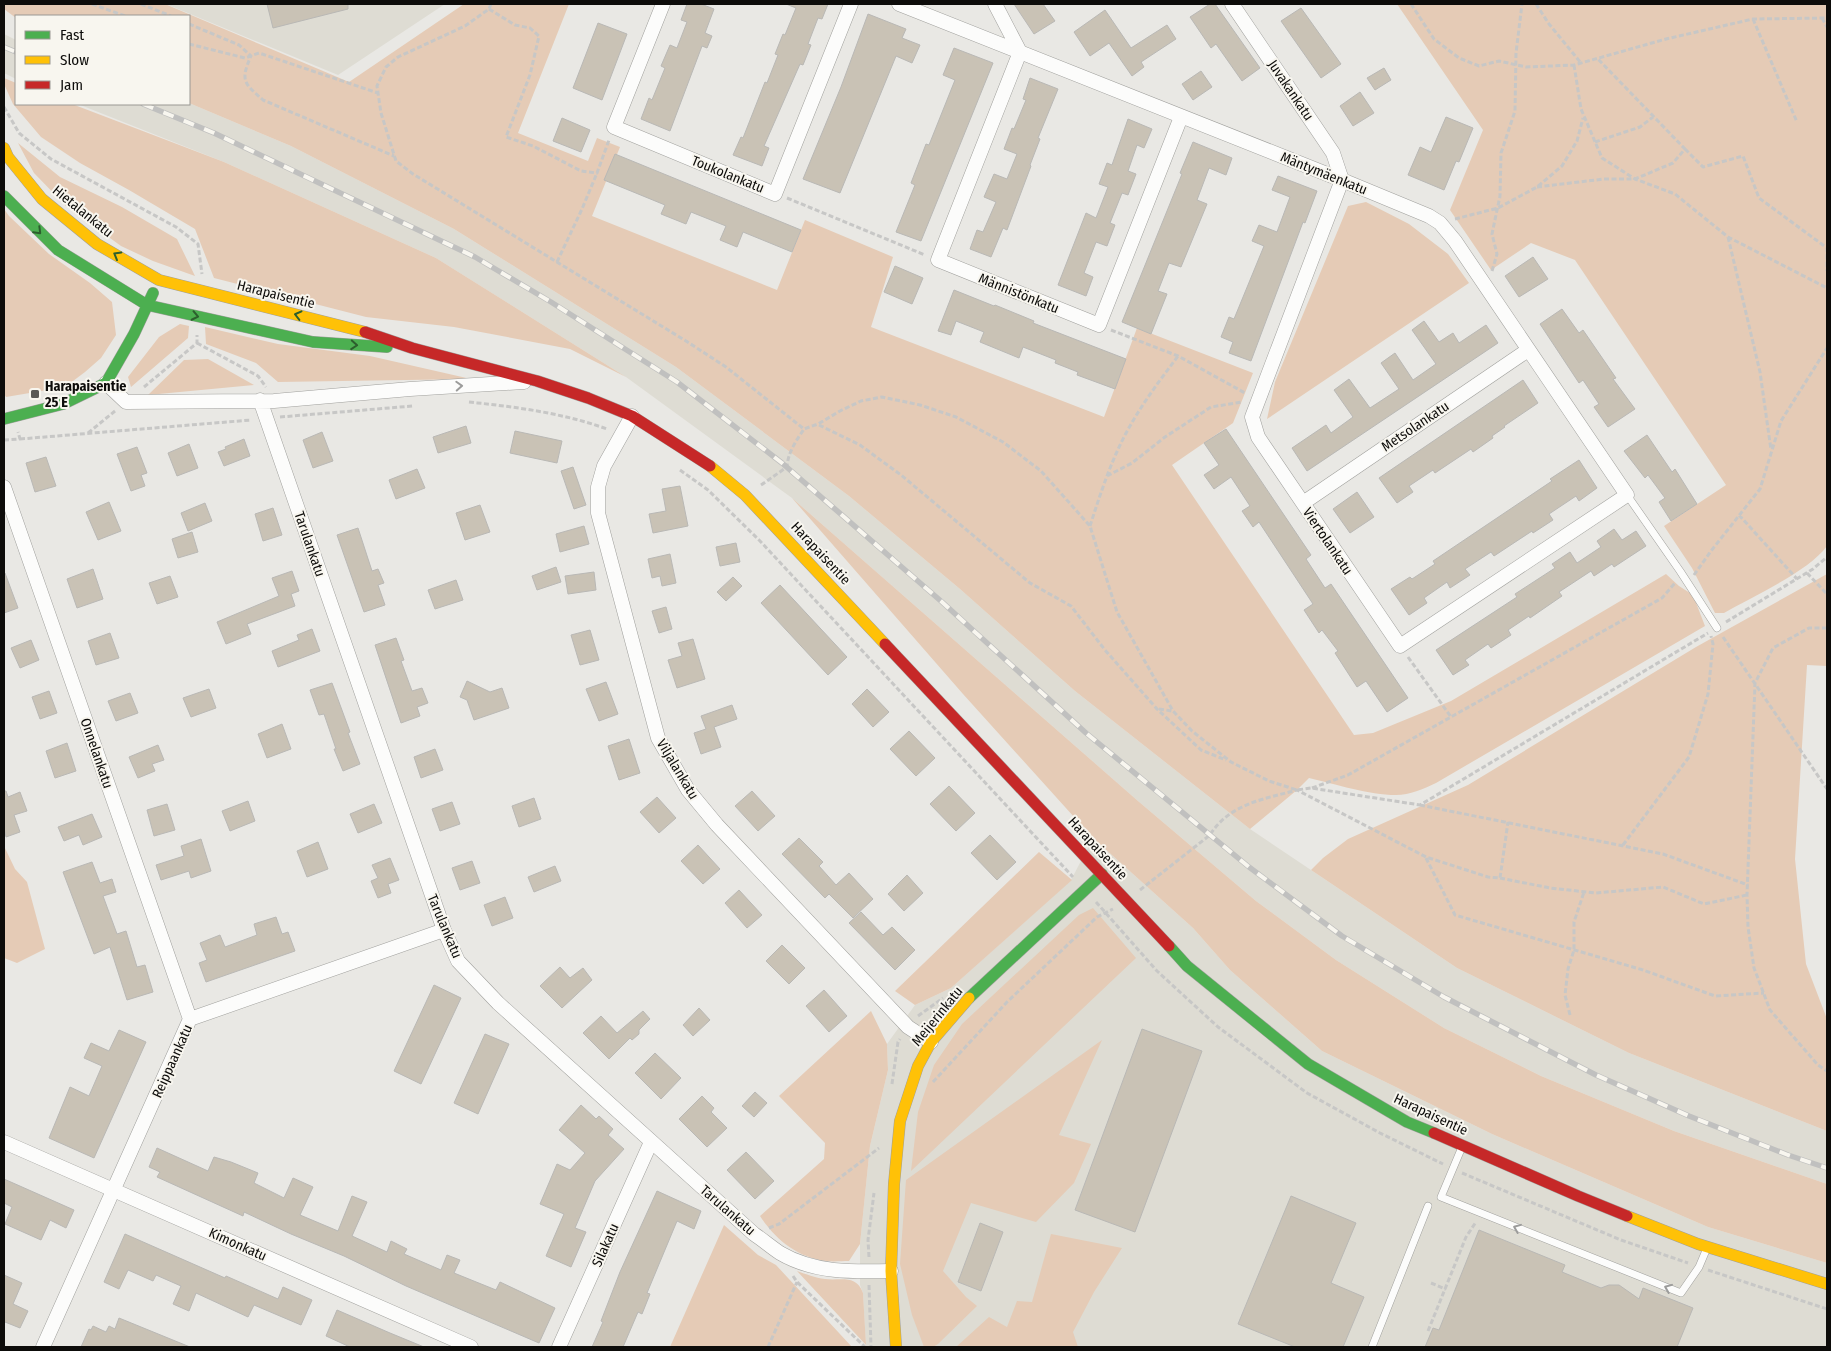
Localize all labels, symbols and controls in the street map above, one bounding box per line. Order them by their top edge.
legend [15,15,190,105]
text: Fast [60,26,84,44]
text: Slow [60,51,89,69]
street label: Juvakankatu [1264,57,1317,124]
text: Jam [60,76,83,94]
street label: Mäntymäenkatu [1278,148,1370,199]
street label: Toukolankatu [689,152,767,197]
street label: Hietalankatu [49,182,116,241]
one-way arrow [33,225,42,234]
one-way arrow [113,252,122,262]
street label: Männistönkatu [976,270,1062,317]
street label: Harapaisentie [235,277,317,312]
one-way arrow [190,310,199,320]
one-way arrow [294,310,303,321]
one-way arrow [351,339,359,350]
place label: Harapaisentie 25 E [44,378,126,411]
one-way arrow [455,380,463,391]
marker: Harapaisentie 25 E [29,388,41,400]
street label: Metsolankatu [1378,398,1452,455]
street label: Viertolankatu [1299,505,1356,578]
street label: Tarulankatu [290,509,329,579]
street label: Harapaisentie [787,518,854,588]
street label: Onnelankatu [77,716,117,791]
street label: Viljalankatu [653,736,702,803]
street label: Harapaisentie [1064,813,1131,883]
street label: Tarulankatu [423,892,466,961]
street label: Meijerinkatu [908,983,967,1050]
street label: Reippaankatu [149,1022,196,1101]
street label: Harapaisentie [1391,1090,1471,1139]
street label: Tarulankatu [697,1182,759,1239]
street label: Silakatu [588,1221,623,1270]
one-way arrow [1513,1223,1522,1234]
street label: Kimonkatu [206,1224,269,1265]
one-way arrow [1664,1283,1673,1294]

